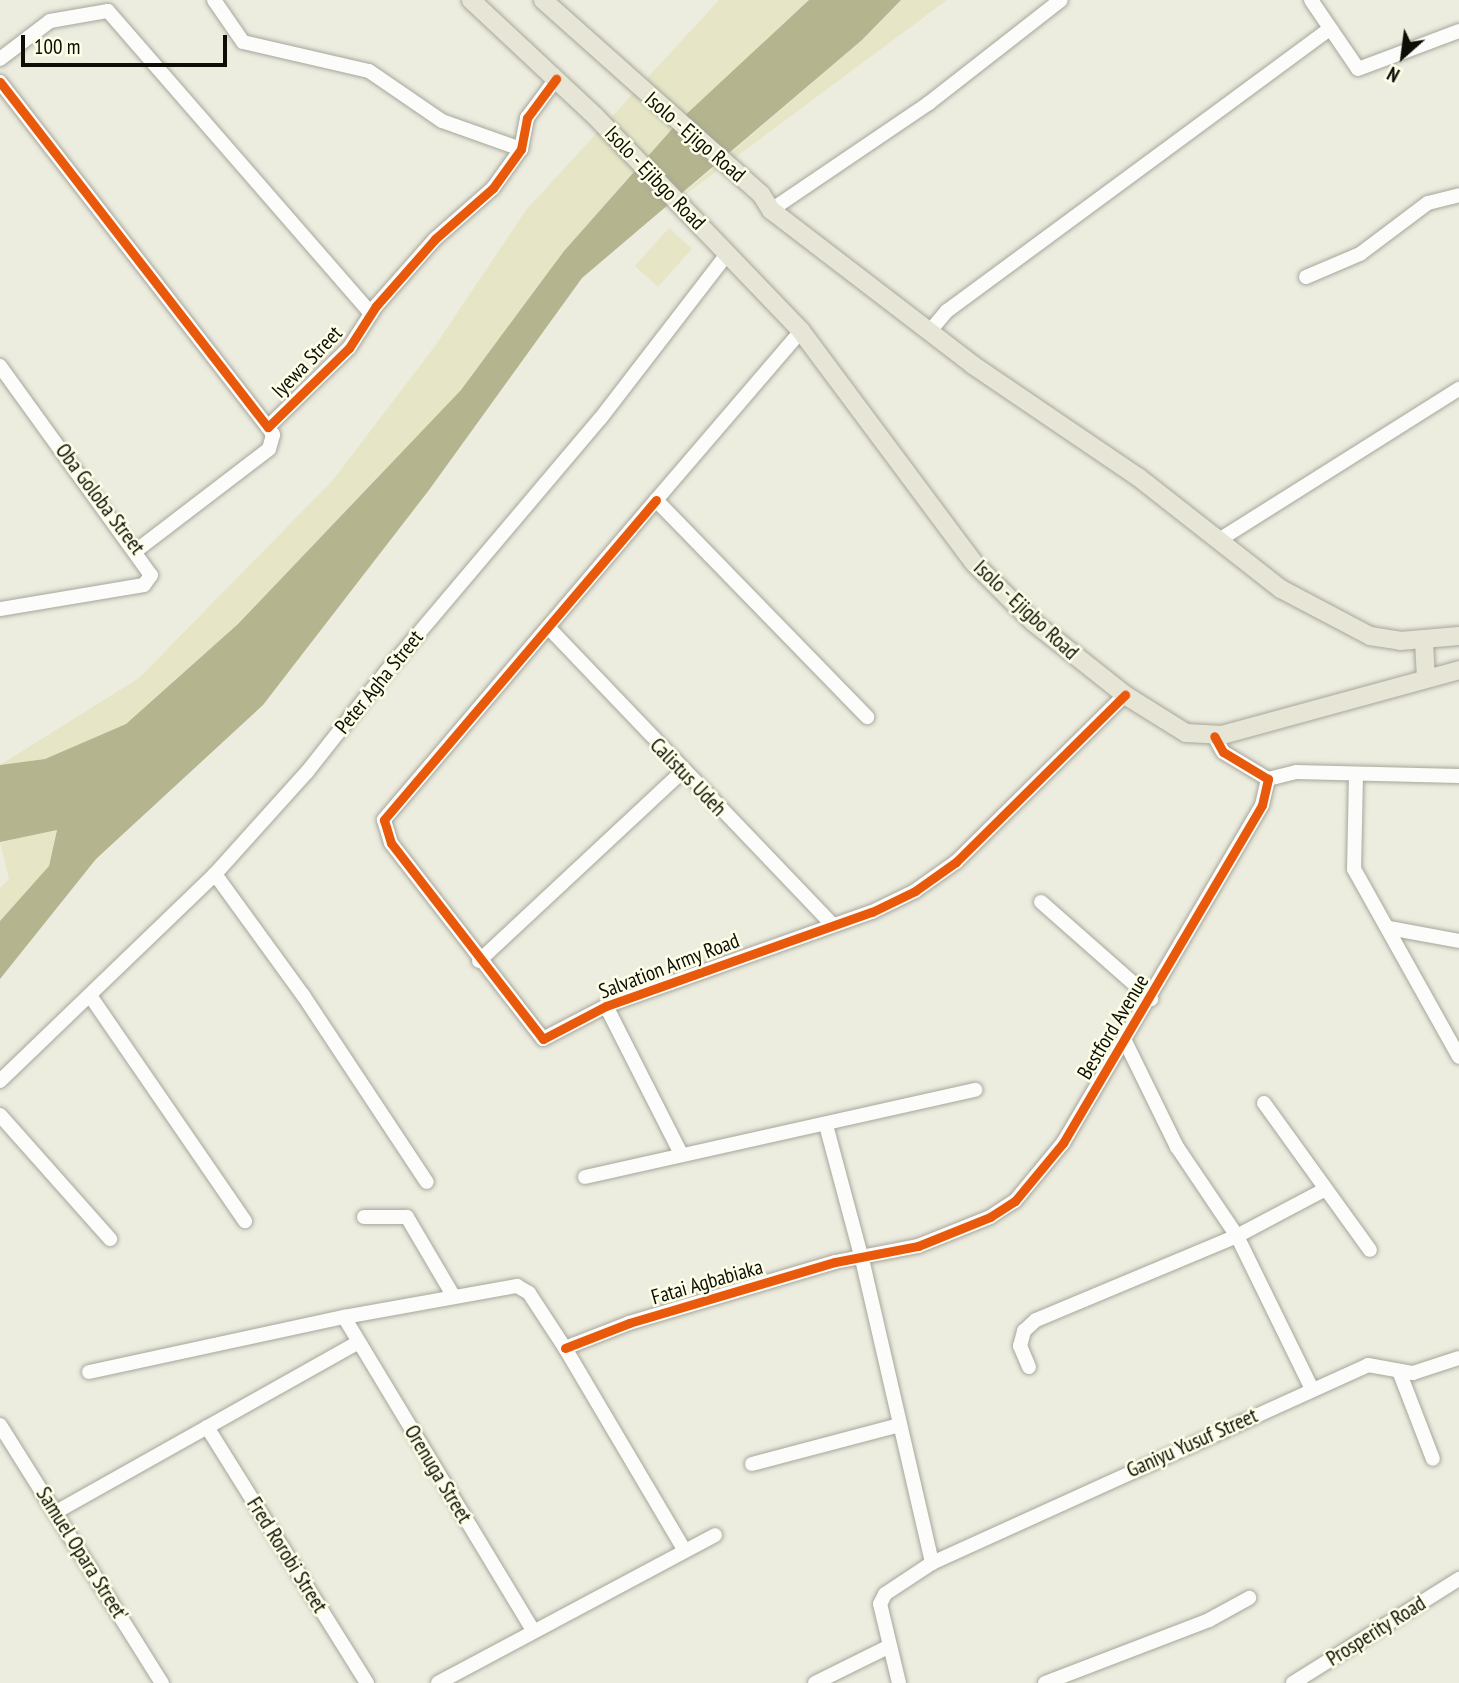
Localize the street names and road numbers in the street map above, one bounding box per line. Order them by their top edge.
street label: Isolo - Ejigo Road [639,86,751,188]
street label: Isolo - Ejibgo Road [599,120,711,236]
street label: Iyewa Street [267,321,347,403]
street label: Oba Goloba Street [50,439,150,559]
street label: Isolo - Ejigbo Road [968,555,1084,665]
street label: Peter Agha Street [329,625,429,739]
street label: Calistus Udeh [645,733,731,821]
street label: Salvation Army Road [595,927,743,1005]
street label: Bestford Avenue [1072,970,1154,1084]
street label: Fatai Agbabiaka [648,1254,766,1310]
street label: Ganiyu Yusuf Street [1122,1403,1262,1483]
street label: Orenuga Street [399,1421,477,1527]
street label: Samuel Opara Street' [31,1482,133,1626]
street label: Fred Rorobi Street [241,1493,333,1617]
street label: Prosperity Road [1322,1590,1430,1672]

